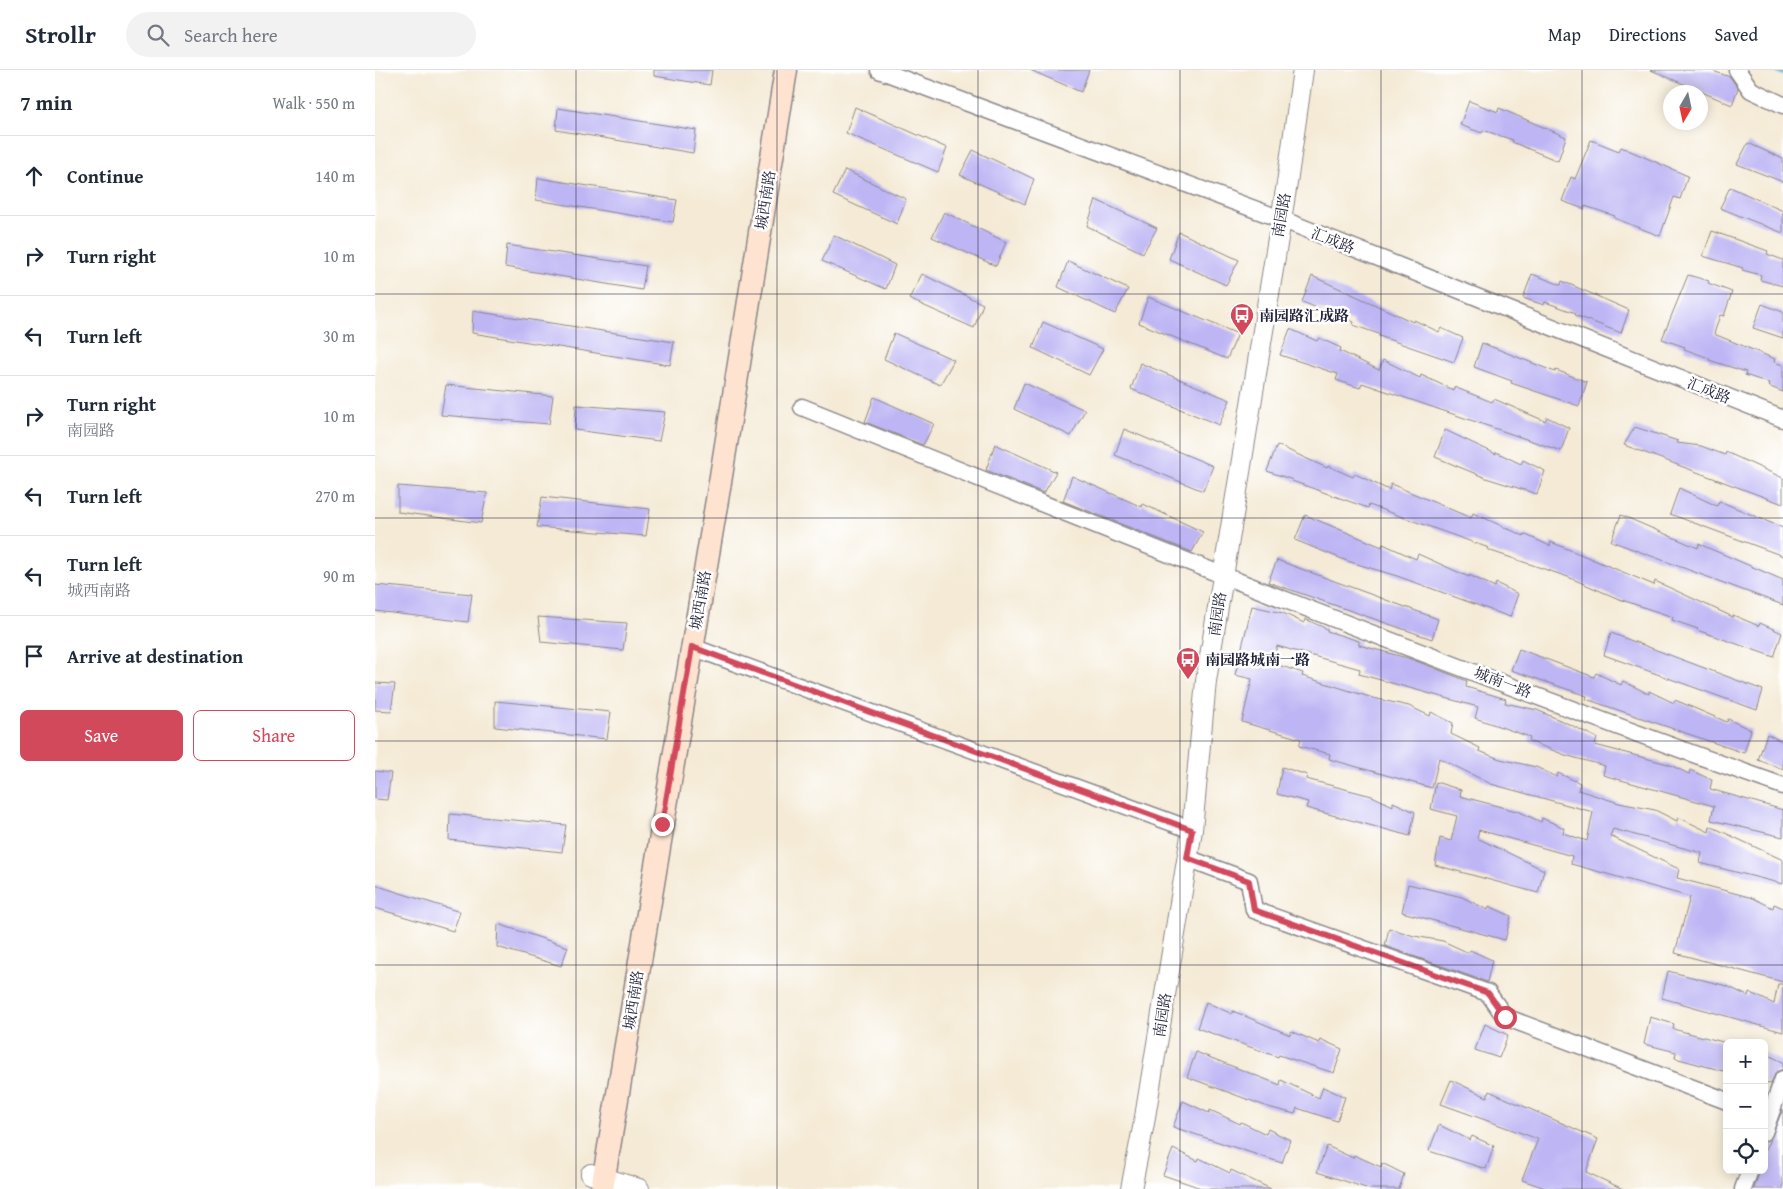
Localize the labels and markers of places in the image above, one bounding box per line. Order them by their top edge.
bus stop icon: 南园路汇成路 [1229,302,1255,336]
place label: 南园路汇成路 [1259,305,1349,326]
bus stop icon: 南园路城南一路 [1175,646,1201,680]
place label: 南园路城南一路 [1205,649,1310,670]

